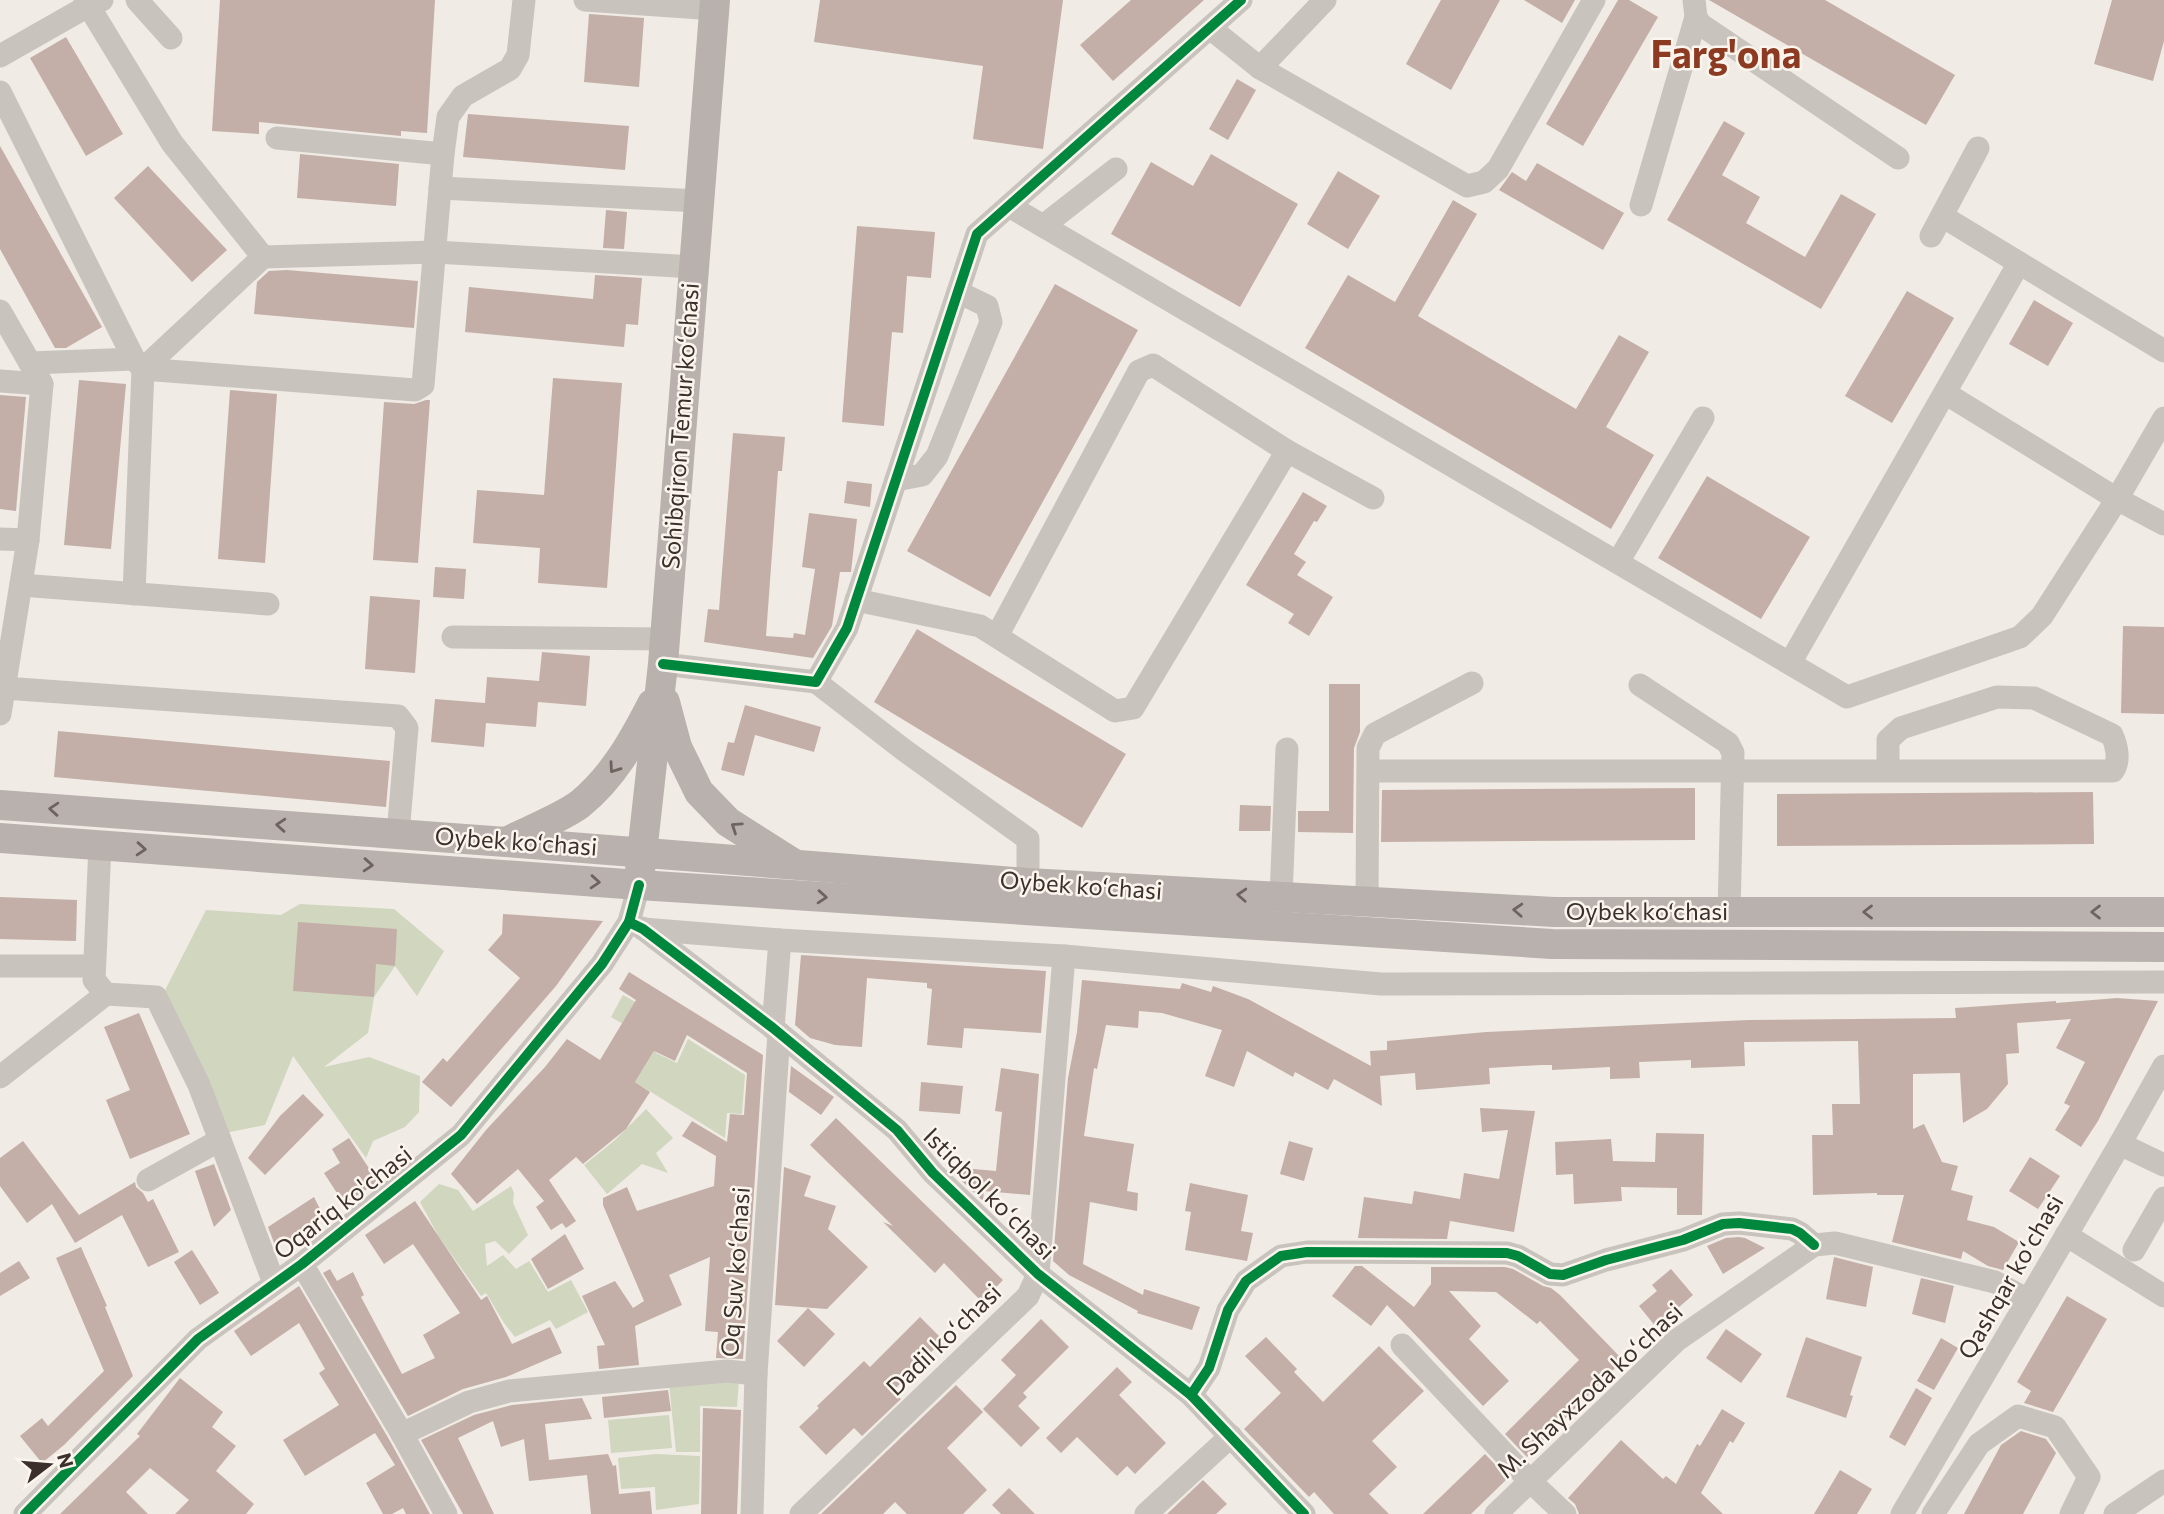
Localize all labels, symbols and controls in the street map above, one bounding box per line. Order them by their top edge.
district label: Farg'ona [1650,29,1802,76]
street label: Sohibqiron Temur koʻchasi [655,282,704,570]
one-way arrow [610,760,622,773]
one-way arrow [48,801,59,816]
one-way arrow [275,818,286,833]
street label: Oybek ko‘chasi [434,820,598,861]
one-way arrow [731,822,744,835]
one-way arrow [136,841,147,856]
one-way arrow [363,857,374,872]
street label: Oybek ko‘chasi [999,864,1163,905]
one-way arrow [590,874,601,889]
one-way arrow [1236,888,1247,903]
one-way arrow [817,889,828,904]
street label: Oybek ko‘chasi [1566,896,1728,925]
one-way arrow [1513,903,1524,918]
one-way arrow [1863,904,1873,920]
one-way arrow [2090,904,2101,920]
street label: Istiqbol koʻchasi [918,1121,1062,1265]
street label: Oqariq ko'chasi [267,1139,417,1265]
street label: Oq Suv koʻchasi [714,1186,755,1358]
street label: Qashqar koʻchasi [1951,1189,2069,1364]
street label: Dadil koʻchasi [879,1277,1006,1401]
street label: M. Shayxzoda koʻchasi [1490,1296,1688,1483]
north arrow [14,1430,84,1500]
text: N [53,1450,79,1470]

